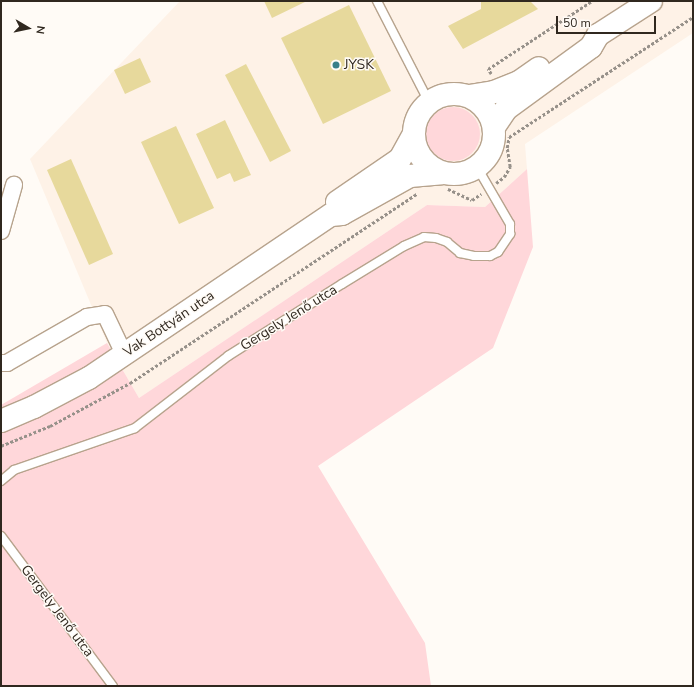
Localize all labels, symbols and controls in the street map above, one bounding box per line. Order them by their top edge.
north arrow [8,8,48,48]
scale bar [558,8,658,34]
text: 50 m [563,15,591,31]
text: N [32,25,48,35]
place label: JYSK [344,57,374,73]
marker: JYSK [331,60,341,70]
street label: Gergely Jenő utca [238,282,340,354]
street label: Vak Bottyán utca [120,287,218,361]
street label: Gergely Jenő utca [17,562,97,660]

